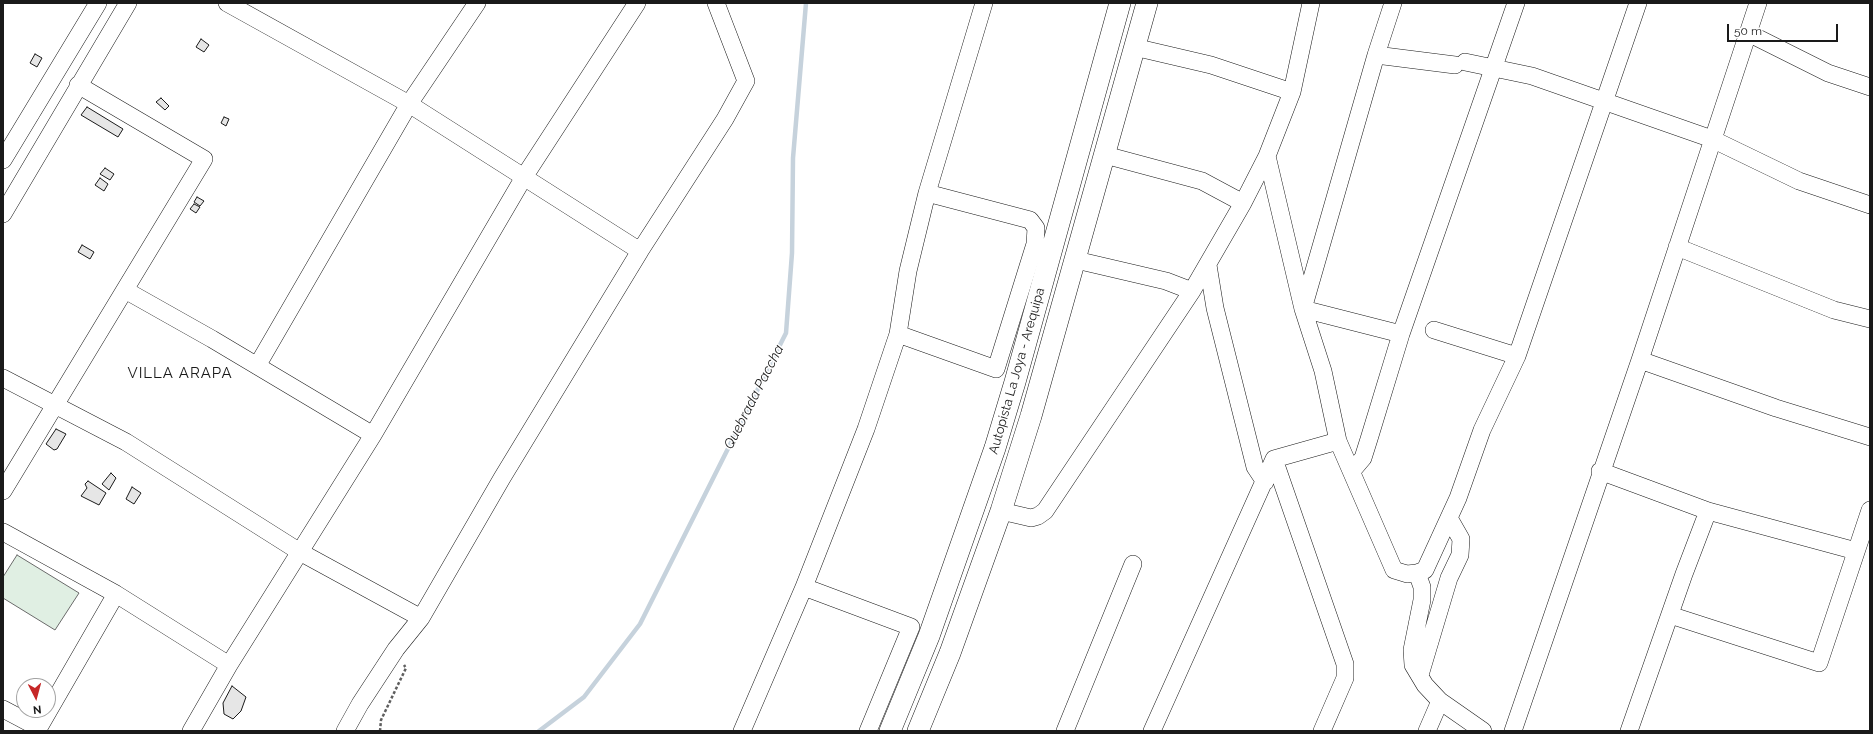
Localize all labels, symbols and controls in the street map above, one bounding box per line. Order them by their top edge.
scale bar [1729,16,1840,42]
text: 50 m [1734,24,1762,38]
street label: Autopista La Joya - Arequipa [986,286,1048,456]
water label: Quebrada Paccha [720,342,788,452]
district label: VILLA ARAPA [127,364,233,382]
north arrow [16,678,56,718]
text: N [32,703,42,716]

